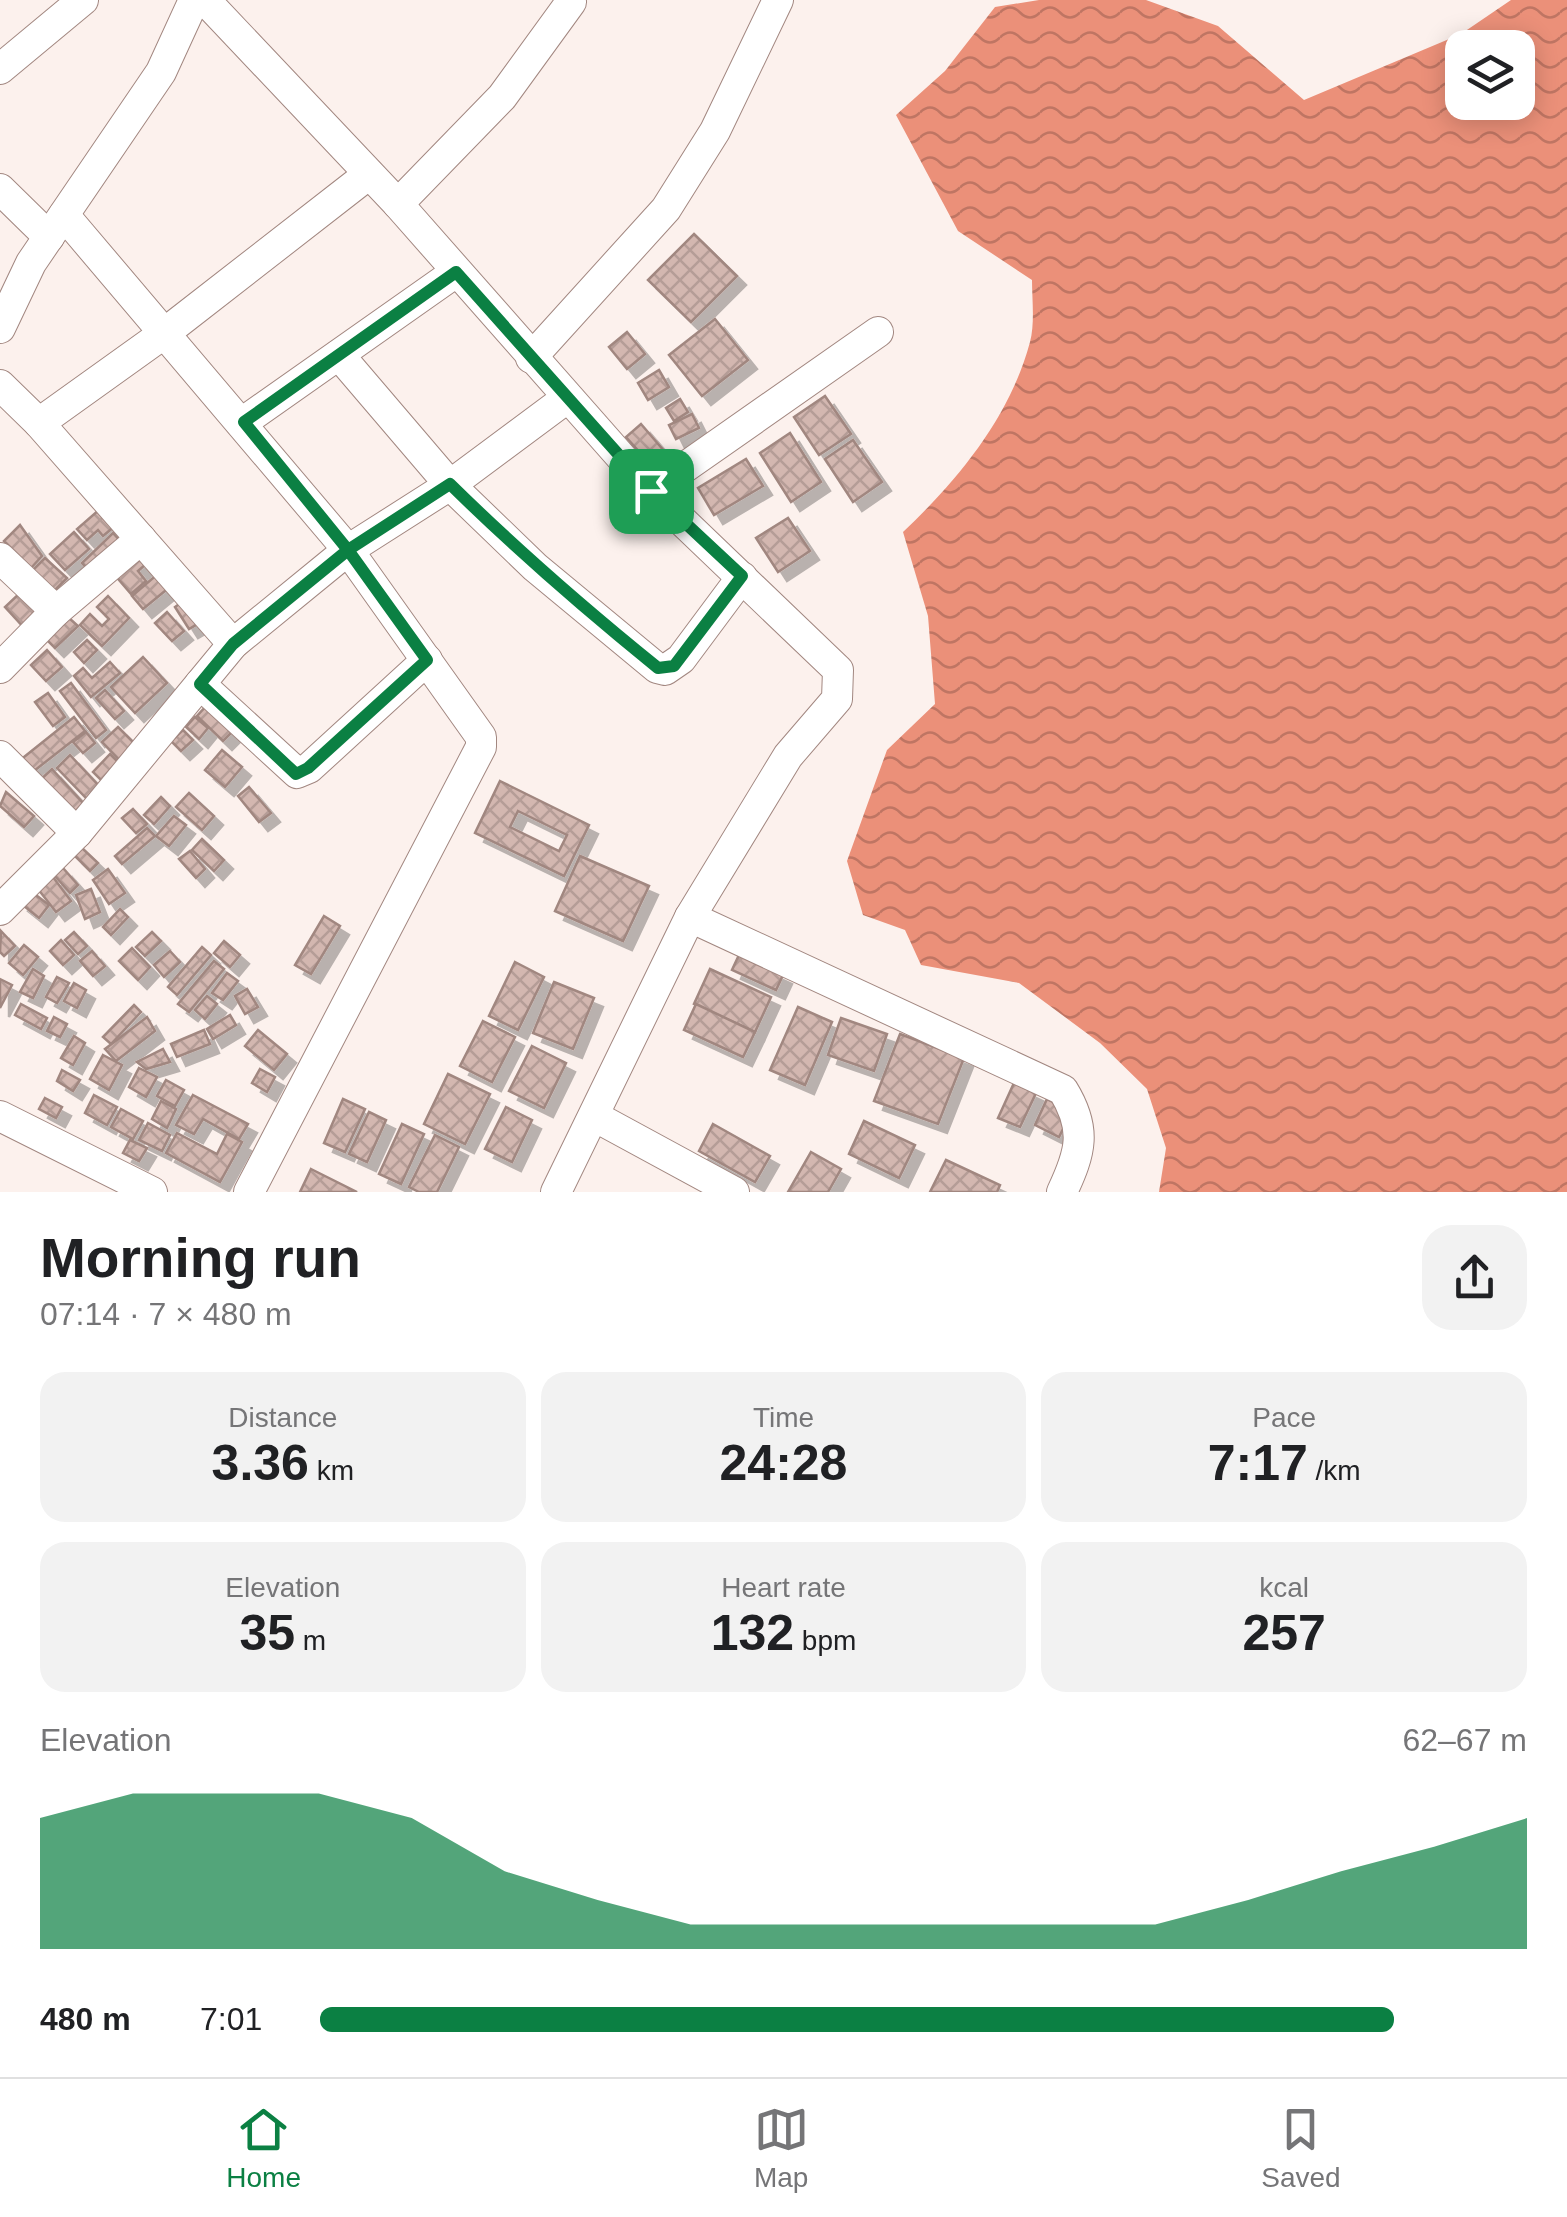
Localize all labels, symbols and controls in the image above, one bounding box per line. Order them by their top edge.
map controls [1445,30,1535,120]
button: layers [1445,30,1535,120]
pin [609,449,694,534]
icon: arrive [624,464,679,519]
button: share [1422,1225,1527,1330]
text: Morning run [40,1227,361,1289]
text: 07:14 · 7 × 480 m [40,1296,292,1332]
text: Distance [228,1402,337,1433]
text: Time [753,1402,814,1433]
text: Pace [1252,1402,1316,1433]
text: 3.36 [212,1435,309,1491]
text: 24:28 [720,1435,847,1491]
text: 7:17 [1208,1435,1308,1491]
text: km [309,1455,354,1486]
text: /km [1308,1455,1361,1486]
text: Elevation [225,1572,340,1603]
text: Heart rate [721,1572,846,1603]
text: kcal [1259,1572,1309,1603]
text: 35 [239,1605,295,1661]
text: 132 [711,1605,794,1661]
text: 257 [1242,1605,1326,1661]
text: m [295,1625,326,1656]
text: bpm [794,1625,856,1656]
text: Elevation [40,1722,172,1758]
text: 62–67 m [1402,1722,1527,1758]
text: 480 m [40,2001,131,2037]
text: 7:01 [200,2001,262,2037]
tab: Home [226,2102,301,2194]
tab: Map [754,2102,809,2194]
tab: Saved [1261,2102,1341,2194]

